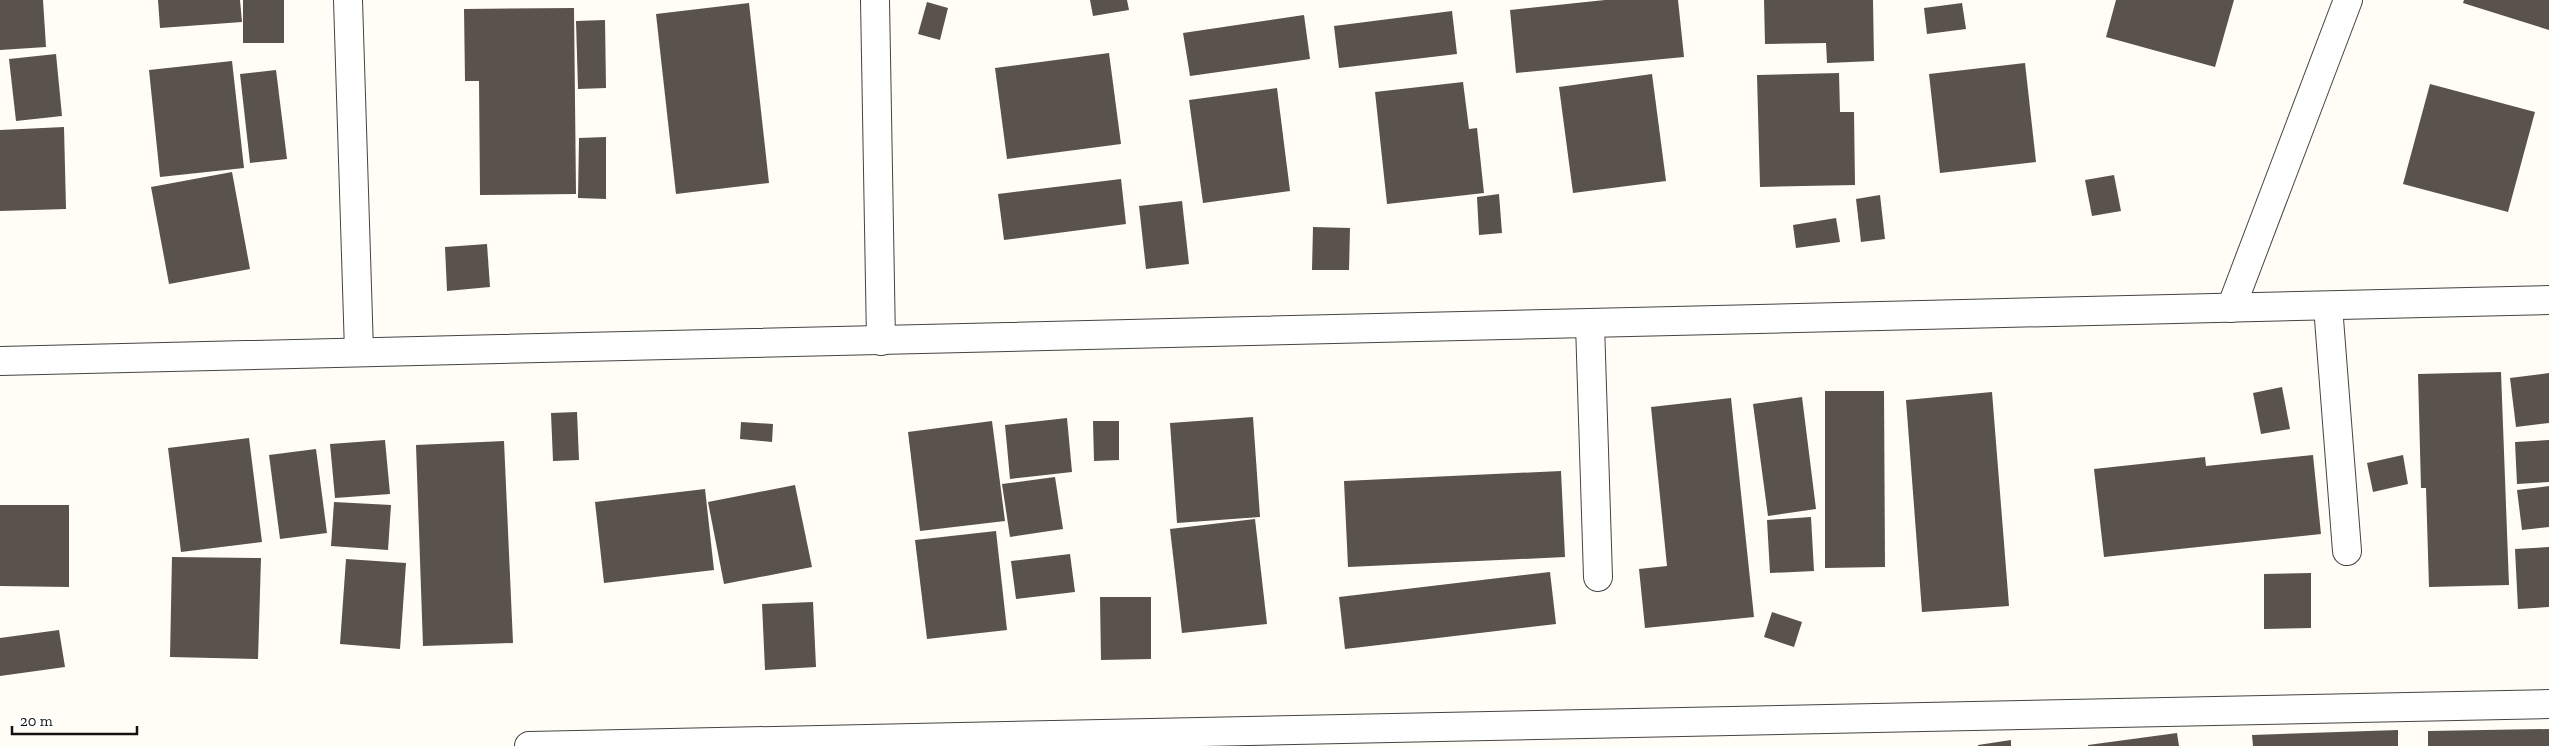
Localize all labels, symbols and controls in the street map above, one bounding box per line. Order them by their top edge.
scale bar [12,704,138,736]
text: 20 m [20,712,53,730]

